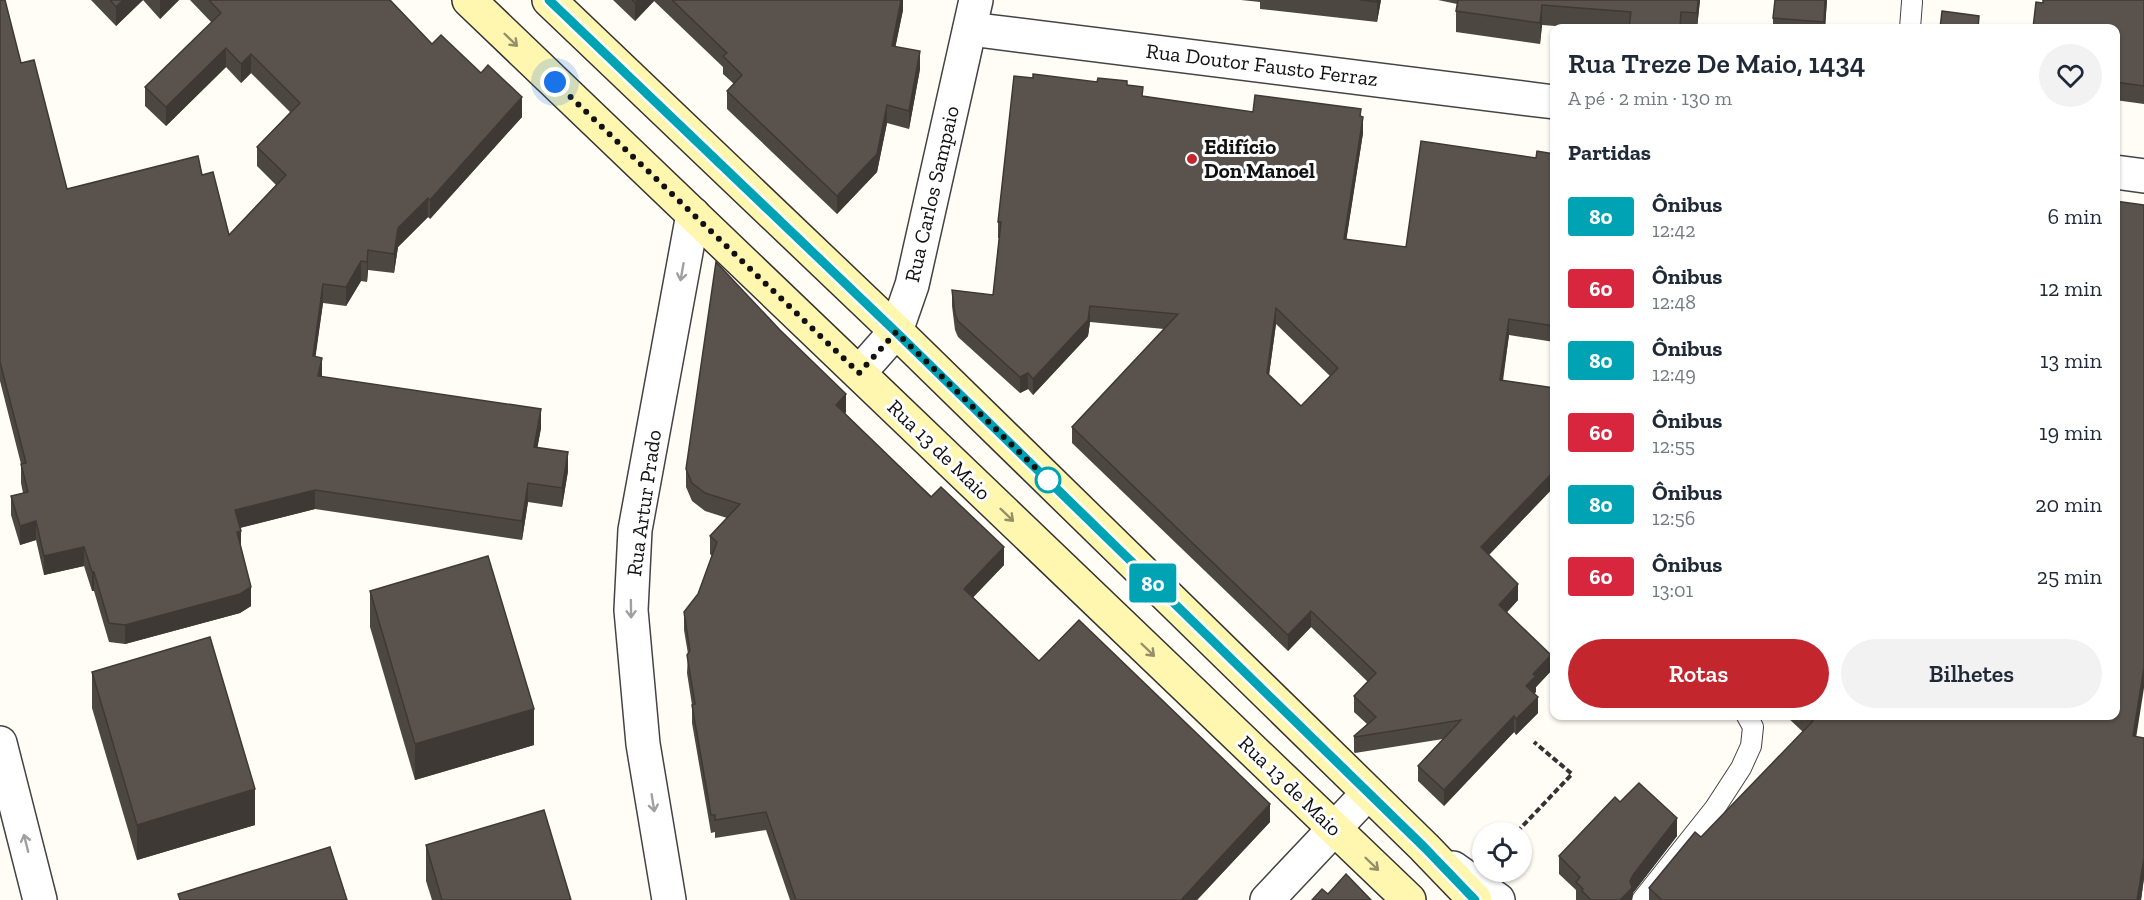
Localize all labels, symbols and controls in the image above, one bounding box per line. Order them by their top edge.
one-way arrow [503,33,518,47]
street label: Rua Doutor Fausto Ferraz [1145,38,1380,91]
button: heart [2039,44,2102,107]
text: Rua Treze De Maio, 1434 [1568,47,1865,80]
your location [540,67,570,97]
text: A pé · 2 min · 130 m [1568,86,1732,110]
street label: Rua Carlos Sampaio [899,103,964,284]
place label: Edifício Don Manoel [1204,134,1315,183]
text: Partidas [1568,139,1651,166]
marker: Edifício Don Manoel [1185,152,1199,166]
text: Ônibus [1652,191,1722,218]
text: 6 min [2048,203,2102,230]
text: 80 [1589,204,1613,229]
text: 12:42 [1652,218,1696,242]
one-way arrow [676,261,687,281]
text: Ônibus [1652,263,1722,290]
text: 12 min [2039,275,2102,302]
text: 60 [1589,276,1613,301]
text: 12:48 [1652,290,1696,314]
text: Ônibus [1652,335,1722,362]
text: 13 min [2040,347,2102,374]
text: 80 [1589,348,1613,373]
text: 12:49 [1652,362,1696,386]
street label: Rua 13 de Maio [882,394,996,505]
text: Ônibus [1652,407,1722,434]
text: 19 min [2039,419,2102,446]
text: 60 [1589,420,1613,445]
street label: Rua Artur Prado [621,428,666,578]
text: 12:55 [1652,434,1695,458]
unlabelled marker [1035,467,1061,493]
text: Ônibus [1652,479,1722,506]
text: 20 min [2035,491,2102,518]
text: 80 [1589,492,1613,517]
text: 12:56 [1652,506,1695,530]
one-way arrow [1000,508,1015,523]
text: Ônibus [1652,551,1722,578]
text: 25 min [2037,563,2102,590]
line badge: 80 [1126,564,1180,602]
text: 60 [1589,564,1613,589]
text: 80 [1141,571,1165,596]
text: 13:01 [1652,578,1693,602]
one-way arrow [625,599,637,619]
button: Rotas [1568,639,1829,708]
button: Bilhetes [1841,639,2102,708]
one-way arrow [1140,643,1155,657]
street label: Rua 13 de Maio [1233,730,1347,841]
one-way arrow [648,792,659,812]
map controls [1472,822,1532,882]
button: locate [1472,822,1532,882]
one-way arrow [19,834,31,853]
one-way arrow [1364,857,1379,872]

